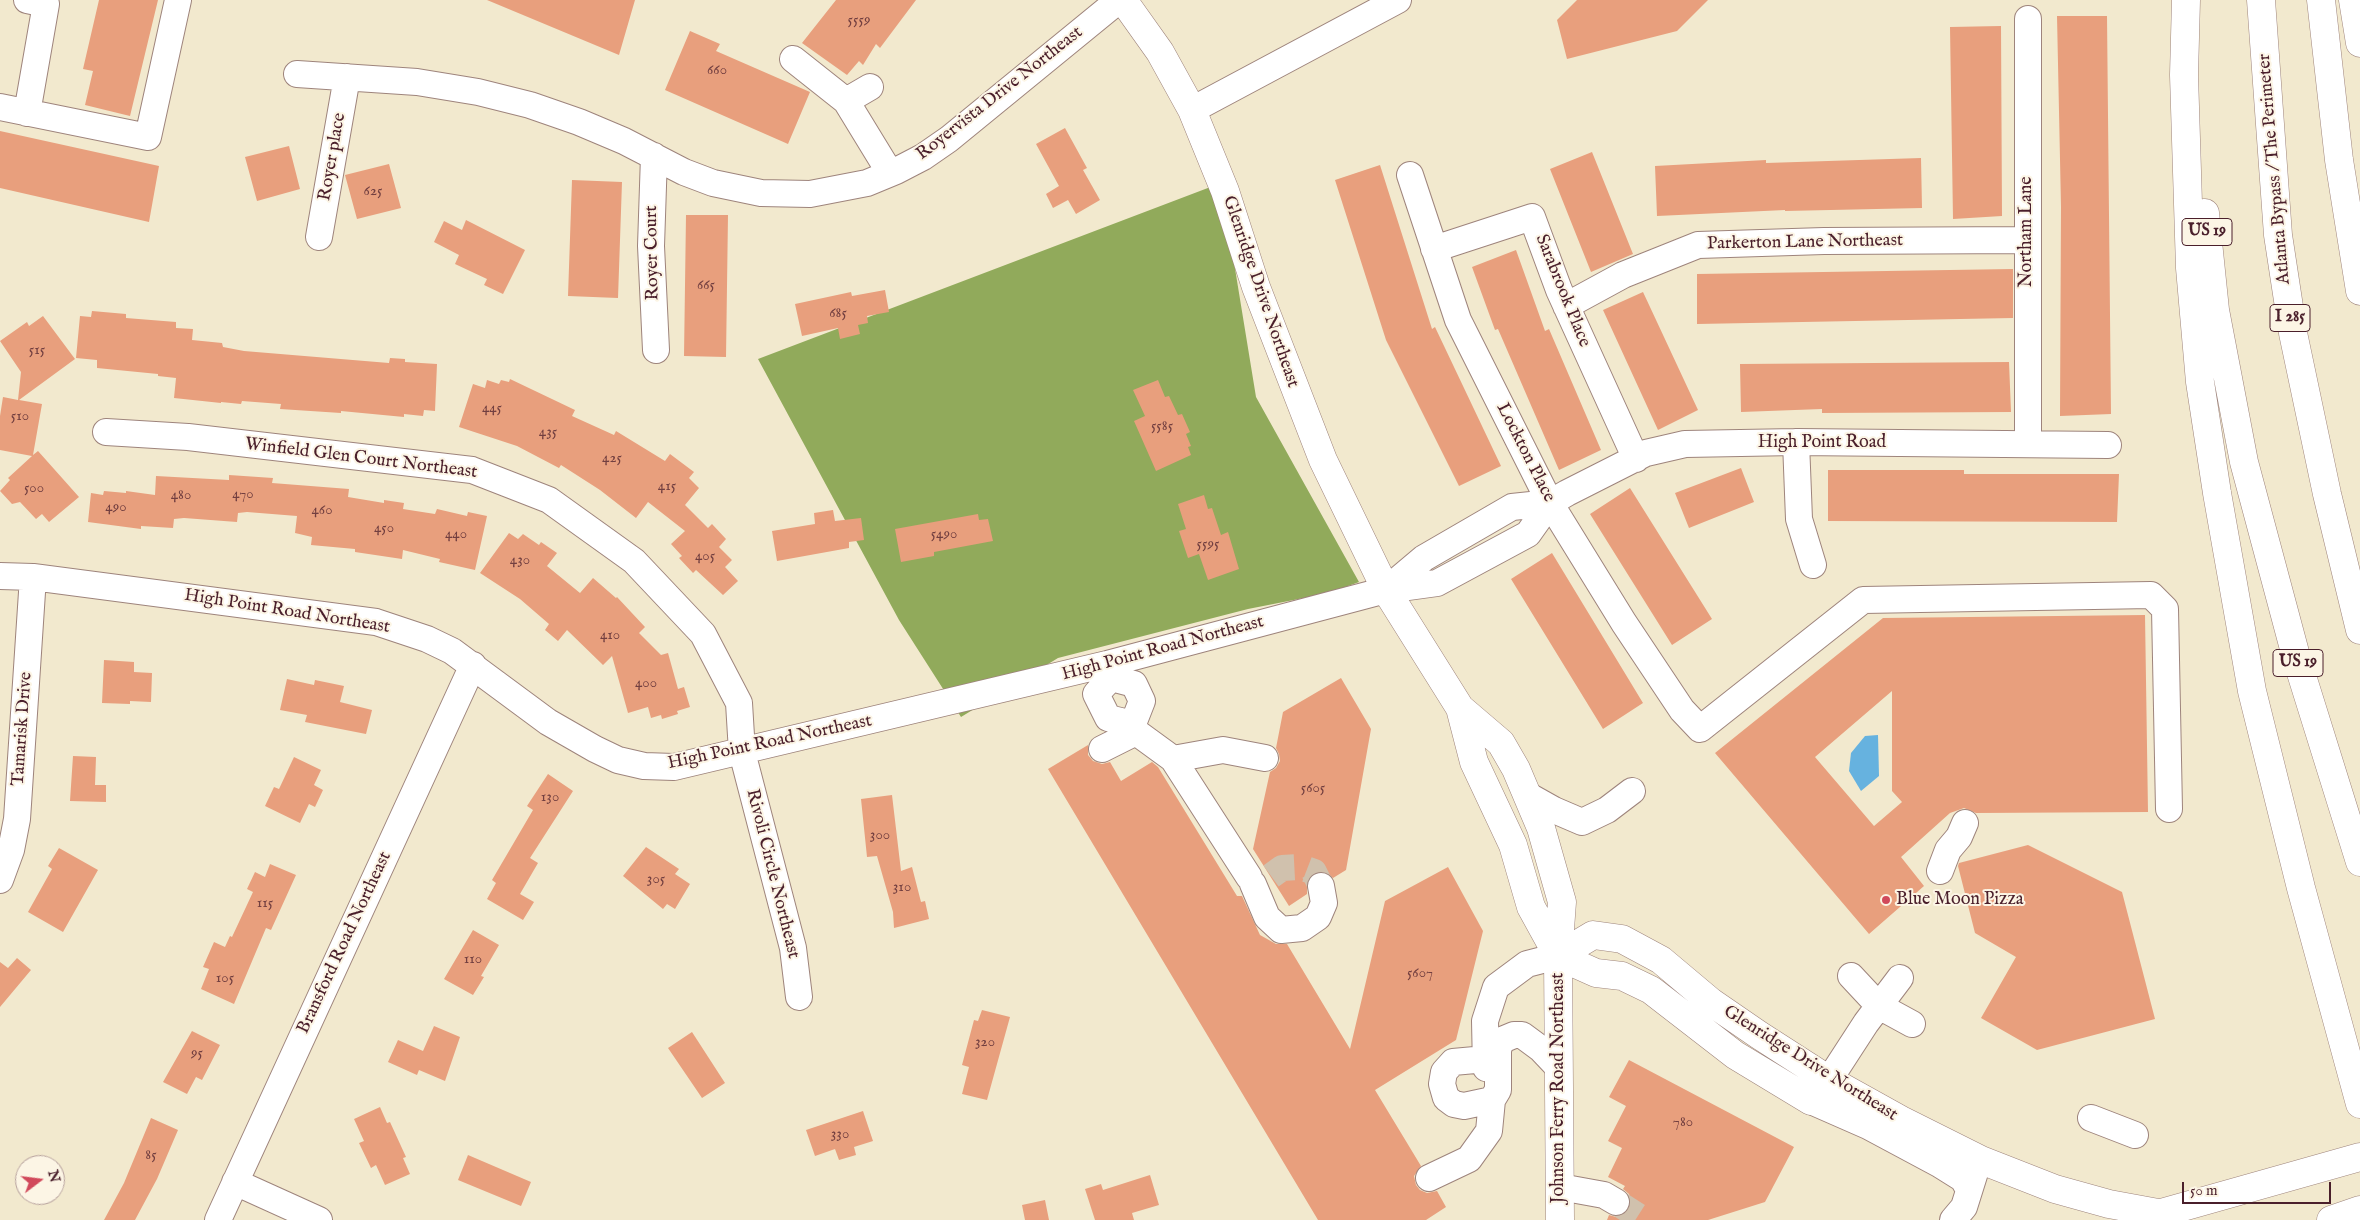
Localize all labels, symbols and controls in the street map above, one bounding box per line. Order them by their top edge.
house number: 5559 [848,12,870,30]
street label: Royervista Drive Northeast [913,22,1087,166]
street label: Atlanta Bypass / The Perimeter [2254,53,2296,285]
house number: 660 [707,62,727,80]
street label: Royer place [315,111,351,203]
street label: Northam Lane [2016,176,2038,288]
house number: 625 [364,183,382,201]
street label: Glenridge Drive Northeast [1217,193,1303,391]
street label: Royer Court [641,205,665,301]
road number: US 19 [2182,218,2232,246]
street label: Parkerton Lane Northeast [1707,230,1903,256]
street label: Sarabrook Place [1530,232,1594,350]
house number: 665 [697,277,715,295]
road number: I 285 [2270,304,2310,332]
house number: 685 [829,305,847,323]
house number: 515 [29,342,45,360]
house number: 445 [482,400,502,418]
street label: Lockton Place [1491,400,1559,506]
house number: 510 [11,408,29,426]
house number: 5585 [1151,418,1173,436]
house number: 435 [539,424,557,442]
street label: High Point Road [1758,432,1886,454]
street label: Winfield Glen Court Northeast [244,434,478,484]
house number: 425 [602,450,622,468]
house number: 415 [658,478,676,496]
house number: 500 [24,480,44,498]
house number: 470 [232,486,254,504]
house number: 480 [171,487,191,505]
house number: 490 [105,499,127,517]
house number: 460 [311,502,333,520]
house number: 450 [374,520,394,538]
house number: 440 [445,526,467,544]
house number: 5490 [931,526,957,544]
house number: 5595 [1197,536,1219,554]
house number: 405 [695,548,715,566]
house number: 430 [510,552,530,570]
street label: High Point Road Northeast [183,585,391,639]
street label: High Point Road Northeast [1060,612,1266,686]
house number: 410 [600,627,620,645]
road number: US 19 [2273,650,2323,676]
street label: Tamarisk Drive [8,671,38,787]
house number: 400 [635,675,657,693]
street label: High Point Road Northeast [666,711,874,775]
house number: 5605 [1301,780,1325,798]
street label: Rivoli Circle Northeast [740,787,804,961]
house number: 130 [541,789,559,807]
house number: 300 [870,827,890,845]
street label: Bransford Road Northeast [293,848,397,1038]
house number: 305 [647,871,665,889]
house number: 310 [893,879,911,897]
place label: Blue Moon Pizza [1896,889,2024,911]
marker: Blue Moon Pizza [1880,894,1892,906]
house number: 115 [257,895,273,913]
house number: 110 [464,951,482,969]
house number: 5607 [1407,965,1433,983]
house number: 105 [216,970,234,988]
street label: Johnson Ferry Road Northeast [1548,973,1570,1203]
street label: Glenridge Drive Northeast [1719,1001,1901,1127]
house number: 320 [975,1034,995,1052]
house number: 95 [191,1045,203,1063]
house number: 780 [1673,1114,1693,1132]
house number: 330 [831,1126,849,1144]
house number: 85 [145,1147,157,1165]
north arrow [15,1155,65,1205]
text: N [43,1168,64,1185]
scale bar [2185,1172,2334,1204]
text: 50 m [2190,1181,2218,1200]

